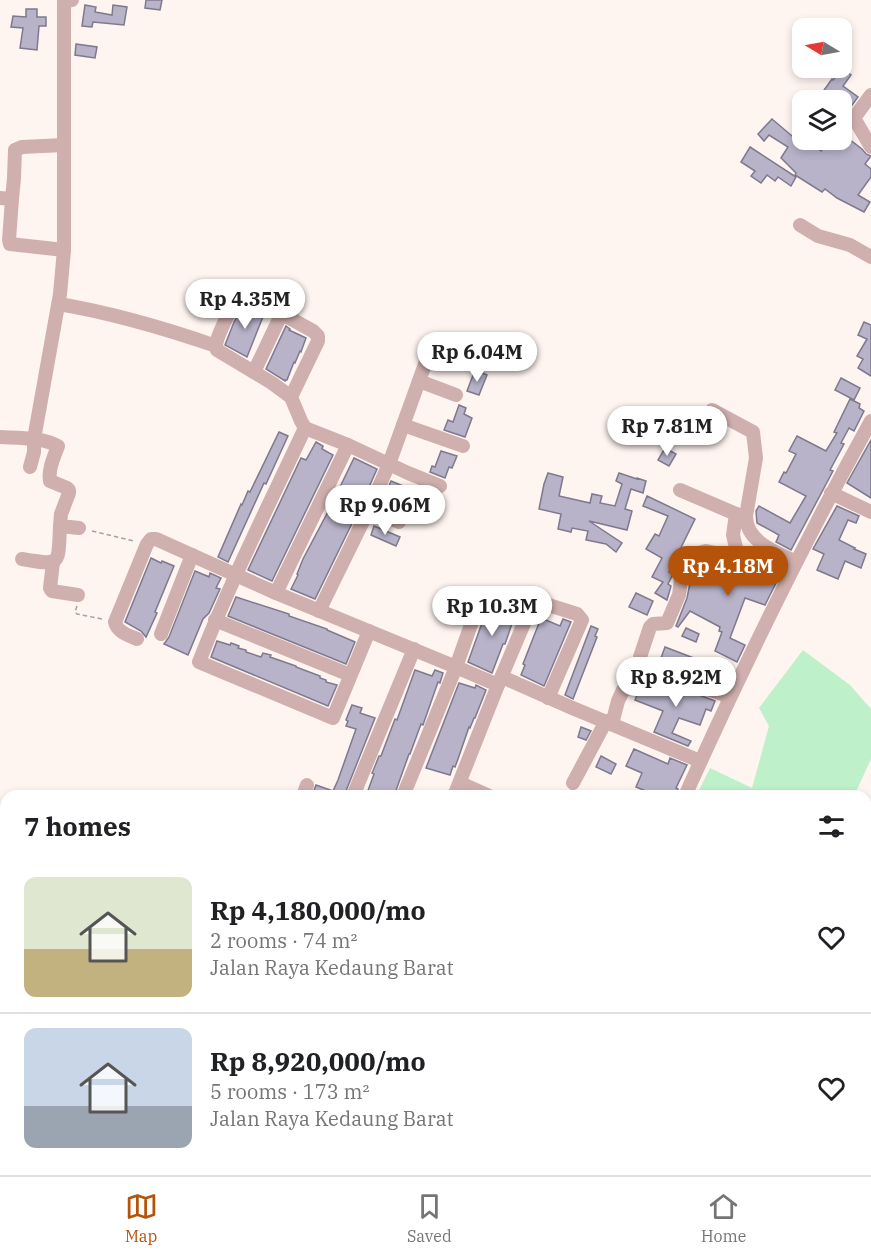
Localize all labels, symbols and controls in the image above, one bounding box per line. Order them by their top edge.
north arrow [792,18,852,78]
map controls [792,18,852,150]
button: layers [792,90,852,150]
pin: Rp 4.35M [183,279,307,330]
text: Rp 4.35M [199,285,291,312]
pin: Rp 6.04M [415,332,539,383]
text: Rp 6.04M [431,338,523,365]
pin: Rp 7.81M [605,406,729,457]
text: Rp 7.81M [621,412,713,439]
pin: Rp 9.06M [323,485,447,536]
text: Rp 9.06M [339,491,431,518]
pin: Rp 4.18M [666,546,790,597]
text: Rp 4.18M [682,552,774,579]
pin: Rp 10.3M [430,586,554,637]
text: Rp 10.3M [446,592,538,619]
pin: Rp 8.92M [614,657,738,708]
text: Rp 8.92M [630,663,722,690]
text: 7 homes [24,809,131,843]
icon: filters [815,810,848,843]
text: Rp 4,180,000/mo [210,893,426,927]
icon: home [72,901,144,973]
icon: heart [815,921,848,954]
text: 2 rooms · 74 m² [210,927,357,954]
text: Jalan Raya Kedaung Barat [210,954,454,981]
text: Rp 8,920,000/mo [210,1044,426,1078]
icon: home [72,1052,144,1124]
icon: heart [815,1072,848,1105]
text: 5 rooms · 173 m² [210,1078,369,1105]
text: Jalan Raya Kedaung Barat [210,1105,454,1132]
tab: Map [125,1190,158,1246]
tab: Saved [407,1190,452,1246]
tab: Home [701,1190,746,1246]

